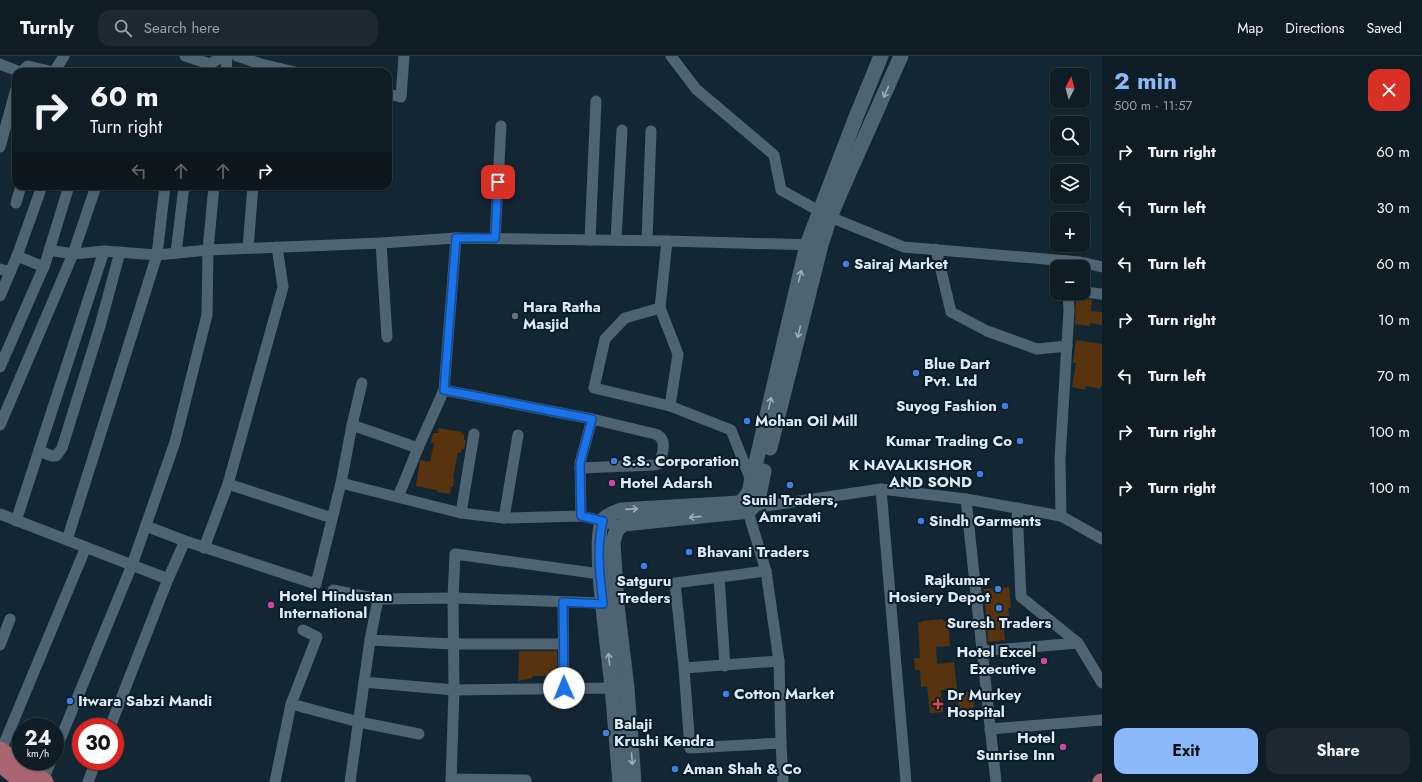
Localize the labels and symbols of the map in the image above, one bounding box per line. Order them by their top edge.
north arrow [1050,68,1090,108]
one-way arrow [882,85,889,97]
pin [481,165,515,199]
place label: Sairaj Market [854,253,948,275]
marker: Sairaj Market [841,259,851,269]
one-way arrow [796,270,804,283]
place label: Hara Ratha Masjid [523,296,601,335]
marker: Hara Ratha Masjid [510,311,520,321]
one-way arrow [795,325,802,338]
place label: Blue Dart Pvt. Ltd [924,353,990,392]
marker: Blue Dart Pvt. Ltd [911,368,921,378]
place label: Suyog Fashion [896,395,997,417]
one-way arrow [766,396,774,409]
marker: Suyog Fashion [1000,401,1010,411]
place label: Mohan Oil Mill [755,410,858,432]
marker: Mohan Oil Mill [742,416,752,426]
place label: Kumar Trading Co [886,430,1012,452]
marker: Kumar Trading Co [1015,436,1025,446]
place label: S.S. Corporation [622,450,739,472]
place label: K NAVALKISHOR AND SOND [849,454,972,493]
marker: S.S. Corporation [609,456,619,466]
marker: K NAVALKISHOR AND SOND [975,469,985,479]
place label: Hotel Adarsh [620,472,712,494]
marker: Hotel Adarsh [607,478,617,488]
marker: Sunil Traders, Amravati [785,480,795,490]
place label: Sunil Traders, Amravati [742,489,838,528]
one-way arrow [625,506,638,513]
place label: Sindh Garments [929,510,1041,532]
one-way arrow [689,513,702,520]
marker: Sindh Garments [916,516,926,526]
place label: Bhavani Traders [697,541,809,563]
marker: Bhavani Traders [684,547,694,557]
marker: Satguru Treders [639,561,649,571]
place label: Rajkumar Hosiery Depot [888,569,991,608]
place label: Satguru Treders [617,570,671,609]
marker: Rajkumar Hosiery Depot [993,584,1003,594]
place label: Hotel Hindustan International [279,585,392,624]
marker: Hotel Hindustan International [266,600,276,610]
marker: Suresh Traders [994,603,1004,613]
place label: Suresh Traders [947,612,1052,634]
place label: Hotel Excel Executive [957,641,1036,680]
one-way arrow [605,653,613,666]
marker: Hotel Excel Executive [1039,656,1049,666]
position arrow [543,667,585,709]
place label: Cotton Market [734,683,835,705]
place label: Dr Murkey Hospital [947,684,1022,723]
marker: Cotton Market [721,689,731,699]
place label: Itwara Sabzi Mandi [78,690,212,712]
marker: Itwara Sabzi Mandi [65,696,75,706]
marker: Dr Murkey Hospital [932,698,944,710]
place label: Balaji Krushi Kendra [614,713,714,752]
speed limit sign: 30 [72,718,124,770]
place label: Hotel Sunrise Inn [976,727,1055,766]
marker: Balaji Krushi Kendra [601,728,611,738]
marker: Hotel Sunrise Inn [1058,742,1068,752]
one-way arrow [629,752,636,765]
place label: Aman Shah & Co [682,758,802,780]
marker: Aman Shah & Co [670,764,680,774]

